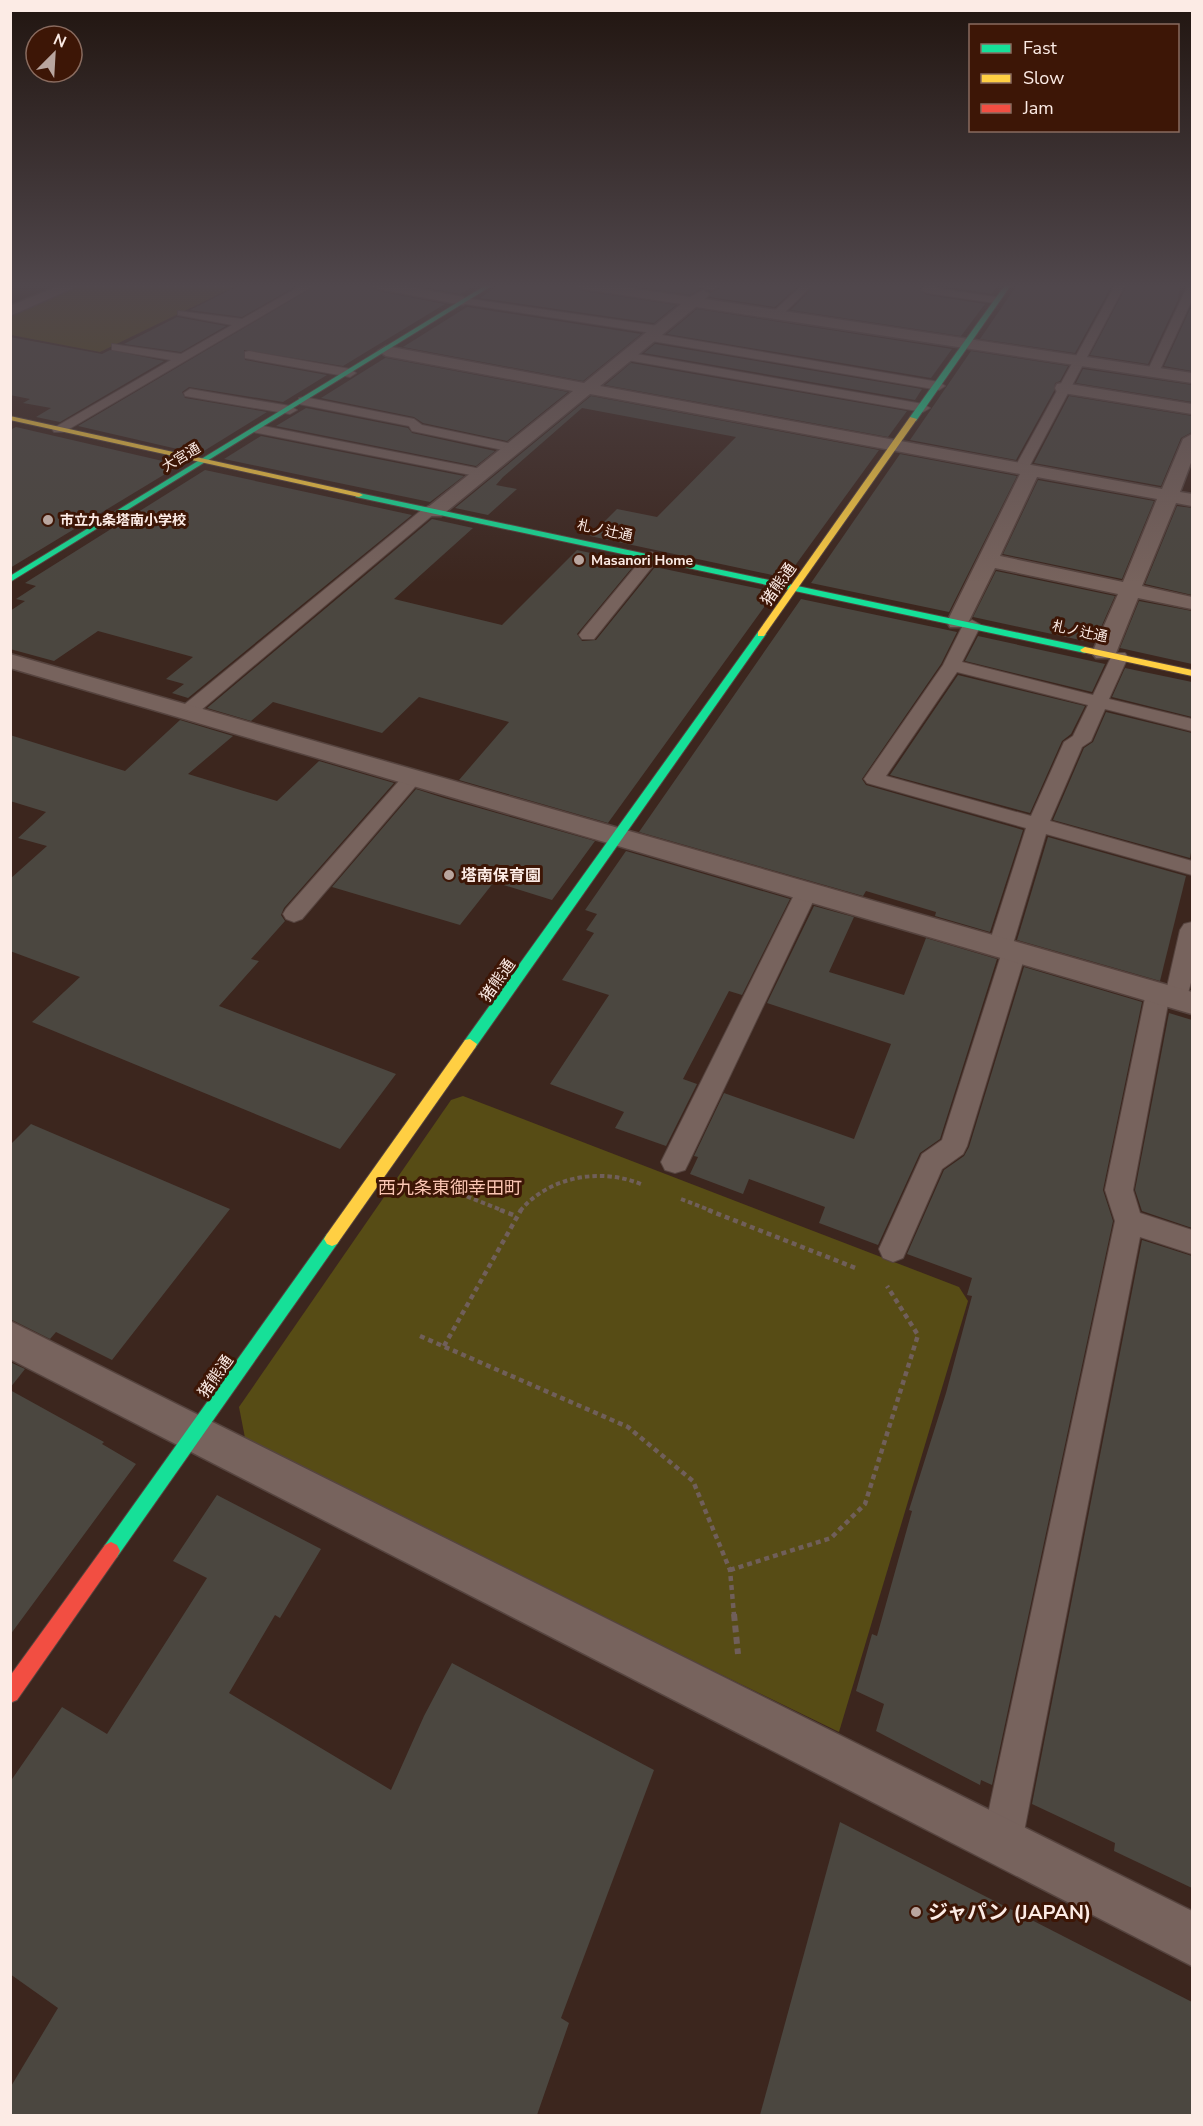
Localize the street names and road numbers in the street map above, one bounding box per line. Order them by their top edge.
street label: 大宮通 [158,438,204,476]
street label: 札ノ辻通 [576,515,634,546]
street label: 猪熊通 [756,559,802,611]
street label: 札ノ辻通 [1051,616,1109,647]
street label: 猪熊通 [475,955,521,1007]
street label: 猪熊通 [193,1351,239,1403]

